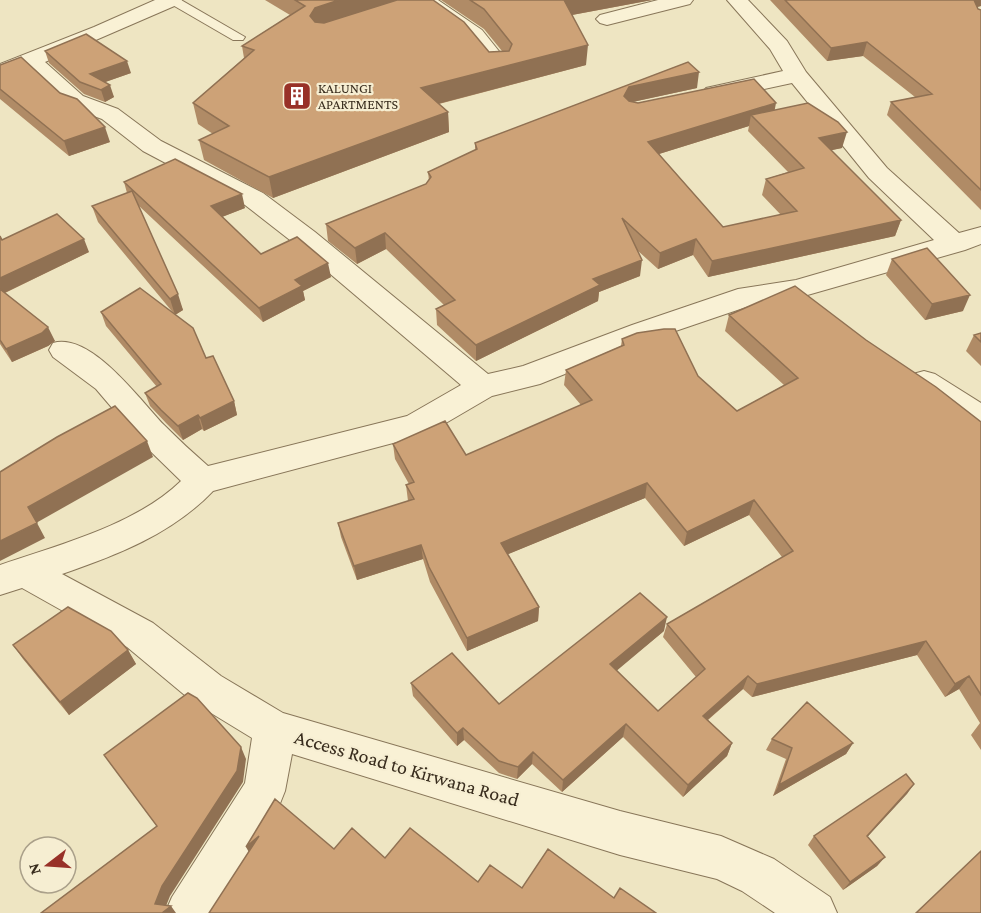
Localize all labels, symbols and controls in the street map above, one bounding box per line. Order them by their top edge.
building icon: KALUNGI APARTMENTS [281,80,313,112]
place label: KALUNGI APARTMENTS [318,80,399,112]
street label: Access Road to Kirwana Road [292,725,522,811]
north arrow [18,835,78,895]
text: N [24,861,44,877]

